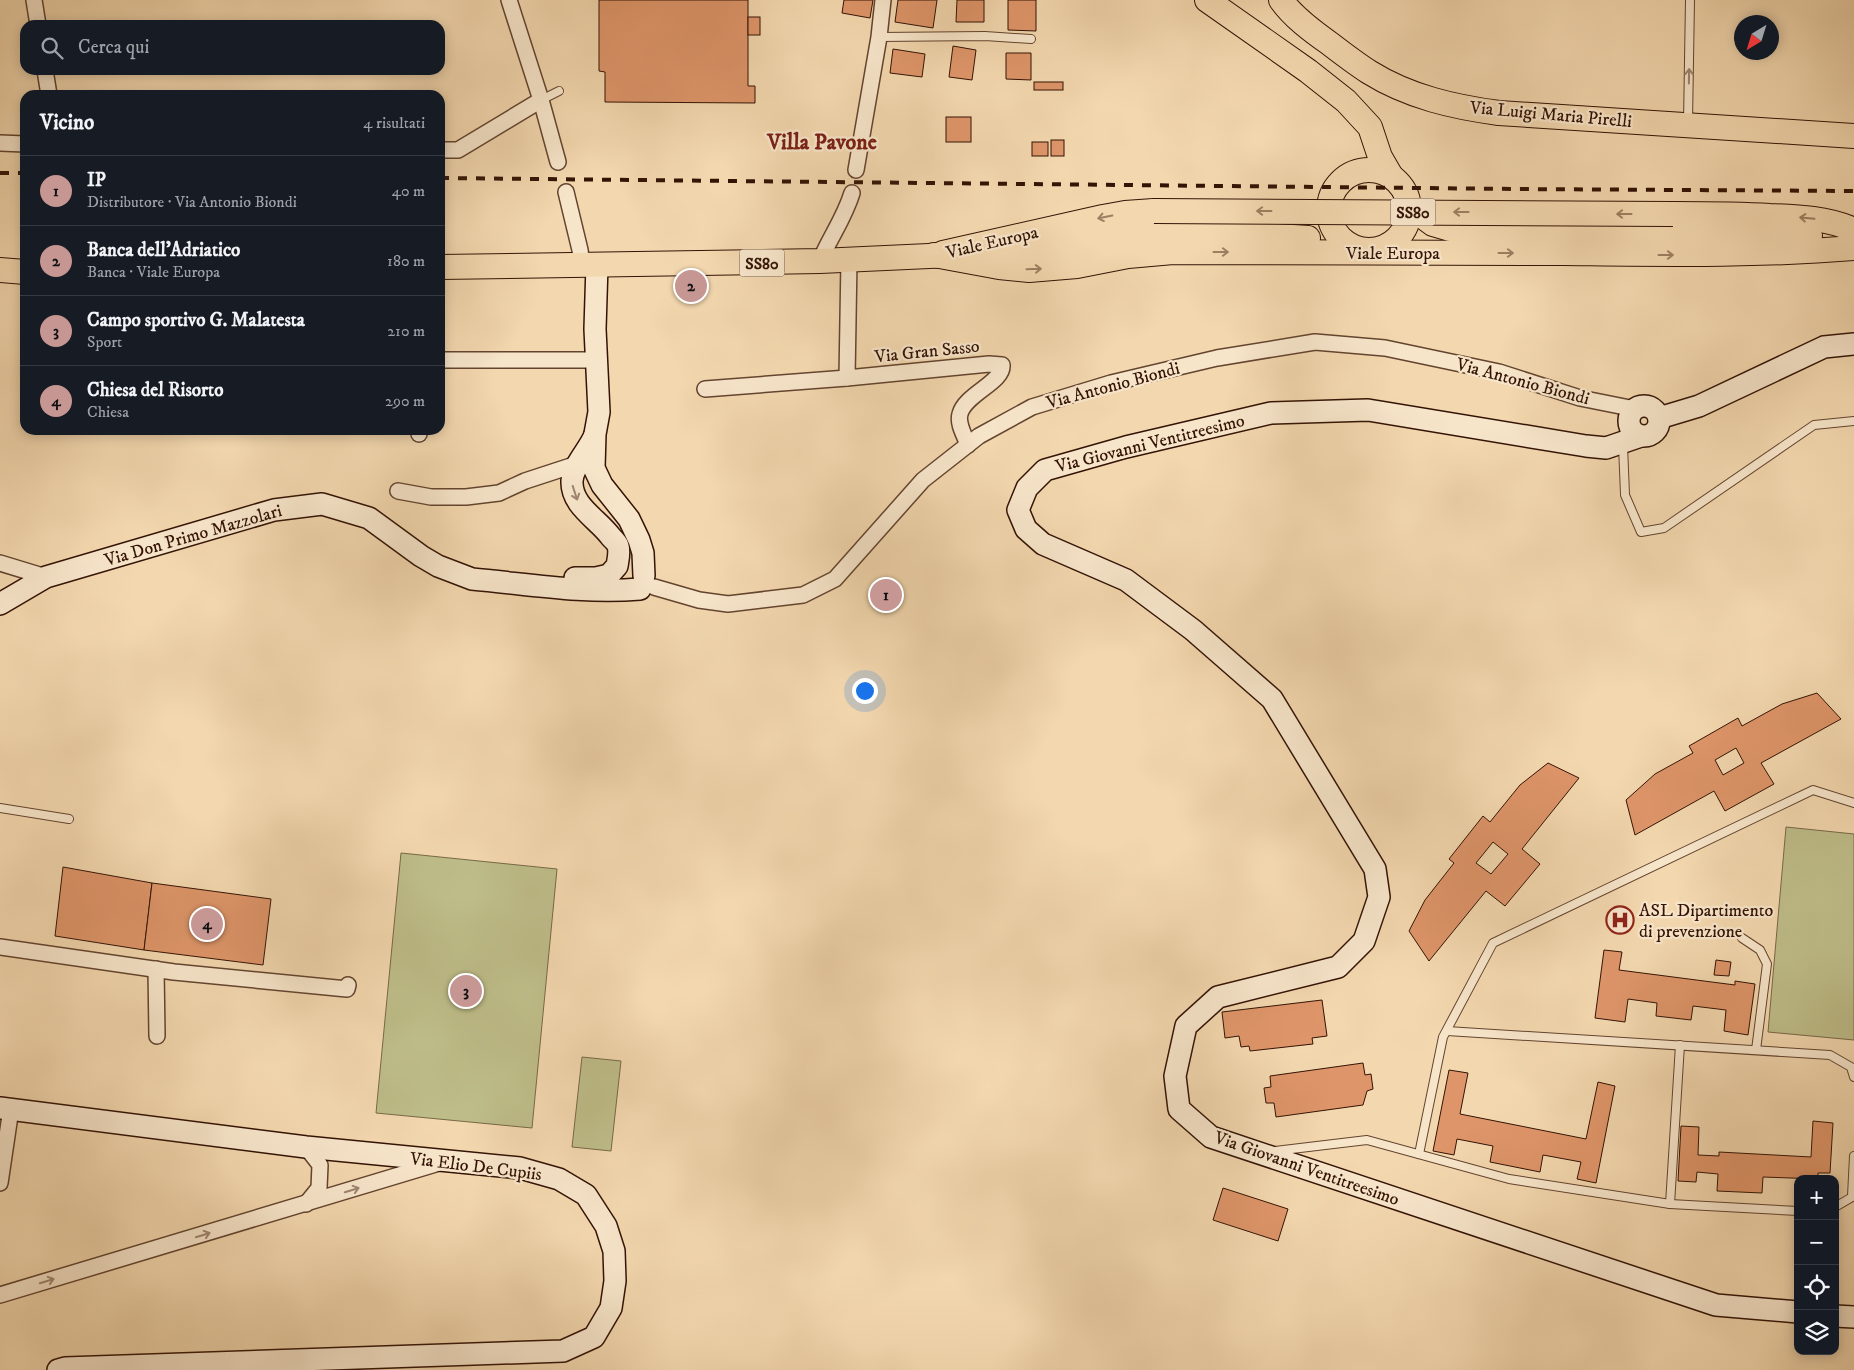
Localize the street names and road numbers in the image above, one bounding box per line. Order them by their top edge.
street label: Via Luigi Maria Pirelli [1468,97,1633,133]
road number: SS80 [1390,198,1436,226]
street label: Viale Europa [943,222,1041,264]
street label: Viale Europa [1345,243,1440,265]
road number: SS80 [740,250,784,276]
street label: Via Gran Sasso [873,336,981,369]
street label: Via Antonio Biondi [1453,353,1592,410]
street label: Via Antonio Biondi [1043,358,1182,415]
street label: Via Giovanni Ventitreesimo [1052,410,1247,478]
street label: Via Don Primo Mazzolari [101,500,284,572]
street label: Via Giovanni Ventitreesimo [1210,1127,1402,1211]
street label: Via Elio De Cupiis [408,1148,543,1186]

